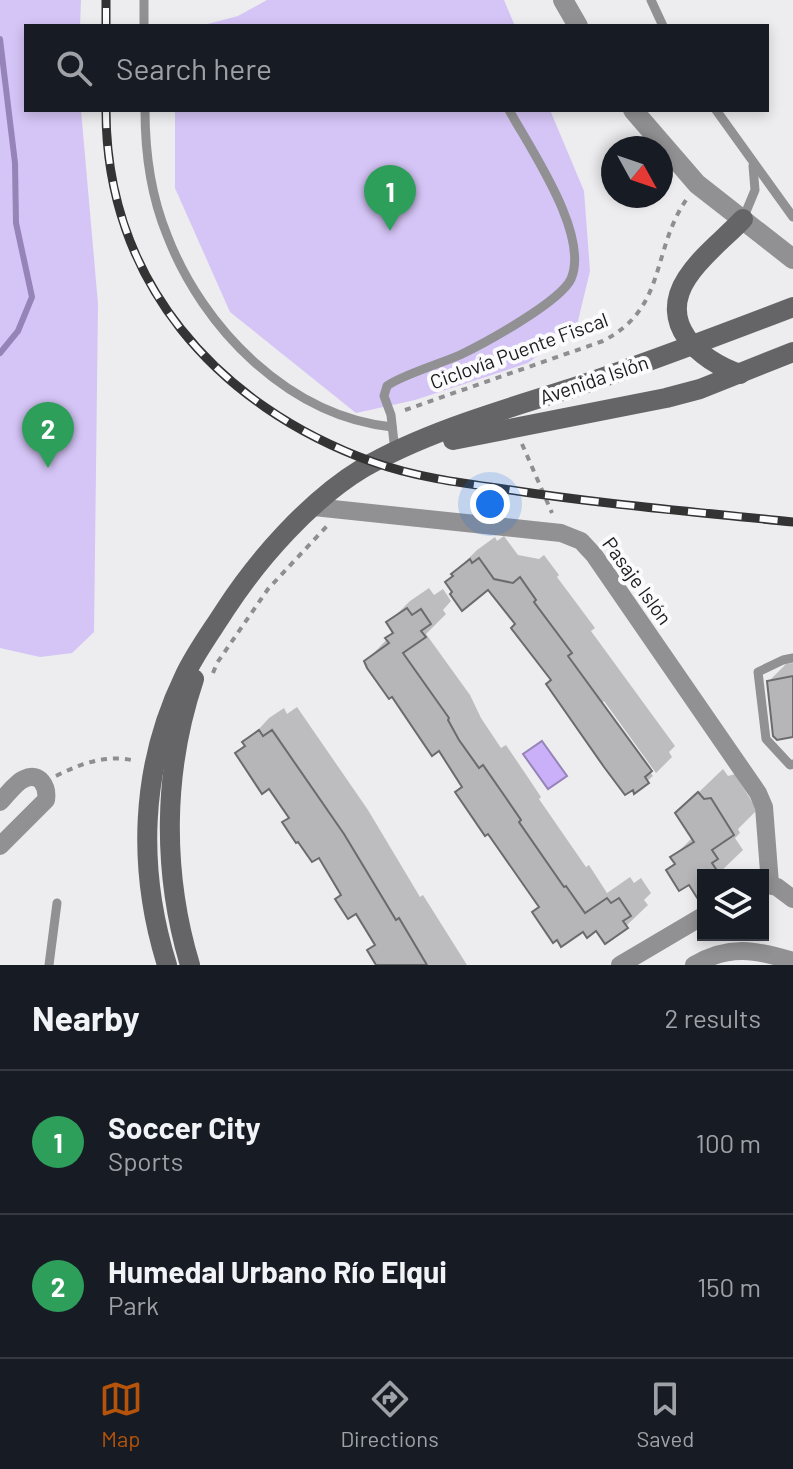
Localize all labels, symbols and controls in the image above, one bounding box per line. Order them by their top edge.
search box [24,24,769,112]
icon: search [52,46,96,90]
text: Search here [116,50,272,86]
north arrow [601,136,673,208]
pin: 1 [364,165,416,231]
street label: Ciclovía Puente Fiscal [426,307,611,393]
street label: Avenida Islón [536,349,651,409]
pin: 2 [22,402,74,468]
your location [470,484,510,524]
street label: Pasaje Islón [598,532,678,629]
map controls [697,869,769,941]
button: layers [697,869,769,941]
text: Nearby [32,997,140,1038]
text: 2 results [665,1002,761,1033]
text: Soccer City [108,1109,261,1145]
text: 1 [53,1127,63,1158]
text: 100 m [696,1127,761,1158]
text: Sports [108,1145,183,1176]
text: Humedal Urbano Río Elqui [108,1253,447,1289]
text: 2 [51,1271,65,1302]
text: 150 m [697,1271,761,1302]
text: Park [108,1289,159,1320]
tab: Map [99,1377,143,1451]
tab: Directions [340,1377,439,1451]
tab: Saved [636,1377,694,1451]

